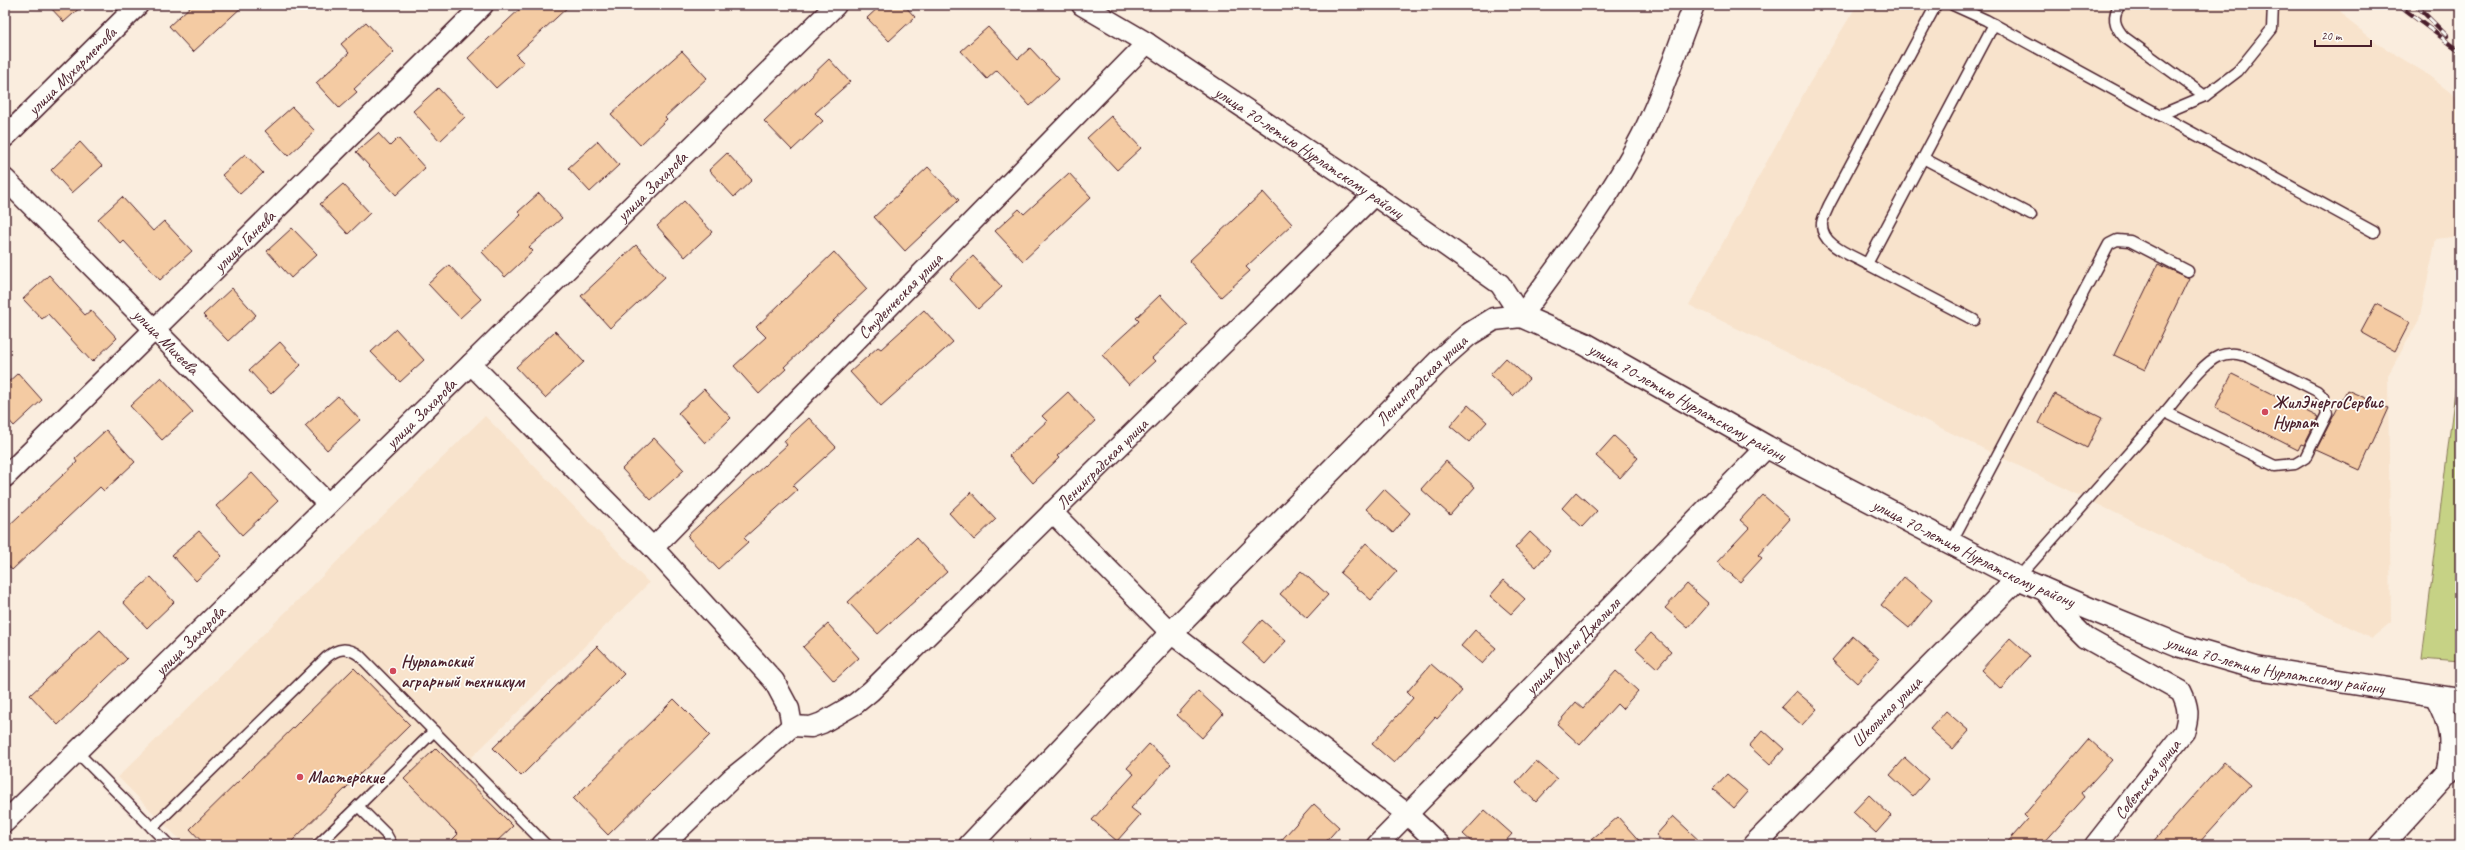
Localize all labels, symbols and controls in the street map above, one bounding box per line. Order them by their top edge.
street label: улица Мухарметова [23,22,122,120]
scale bar [2315,22,2371,48]
text: 20 m [2321,28,2343,44]
street label: улица 70-летию Нурлатскому району [1210,81,1409,224]
street label: улица Захарова [612,146,693,227]
street label: улица Ганеева [208,205,281,277]
street label: Студенческая улица [853,248,948,343]
street label: улица Михеева [128,304,204,380]
street label: Ленинградская улица [1371,330,1473,430]
street label: улица 70-летию Нурлатскому району [1584,338,1790,467]
street label: улица Захарова [381,373,462,454]
place label: ЖилЭнергоСервис Нурлат [2273,392,2384,433]
marker: ЖилЭнергоСервис Нурлат [2260,407,2270,417]
street label: Ленинградская улица [1052,413,1153,514]
street label: улица 70-летию Нурлатскому району [1868,494,2079,613]
street label: улица Мусы Джалиля [1520,592,1626,700]
street label: улица Захарова [150,600,231,681]
street label: улица 70-летию Нурлатскому району [2162,631,2387,699]
place label: Нурлатский аграрный техникум [401,651,526,692]
marker: Нурлатский аграрный техникум [388,666,398,676]
street label: Школьная улица [1847,670,1928,752]
street label: Советская улица [2110,734,2186,824]
place label: Мастерские [308,767,386,788]
marker: Мастерские [295,772,305,782]

